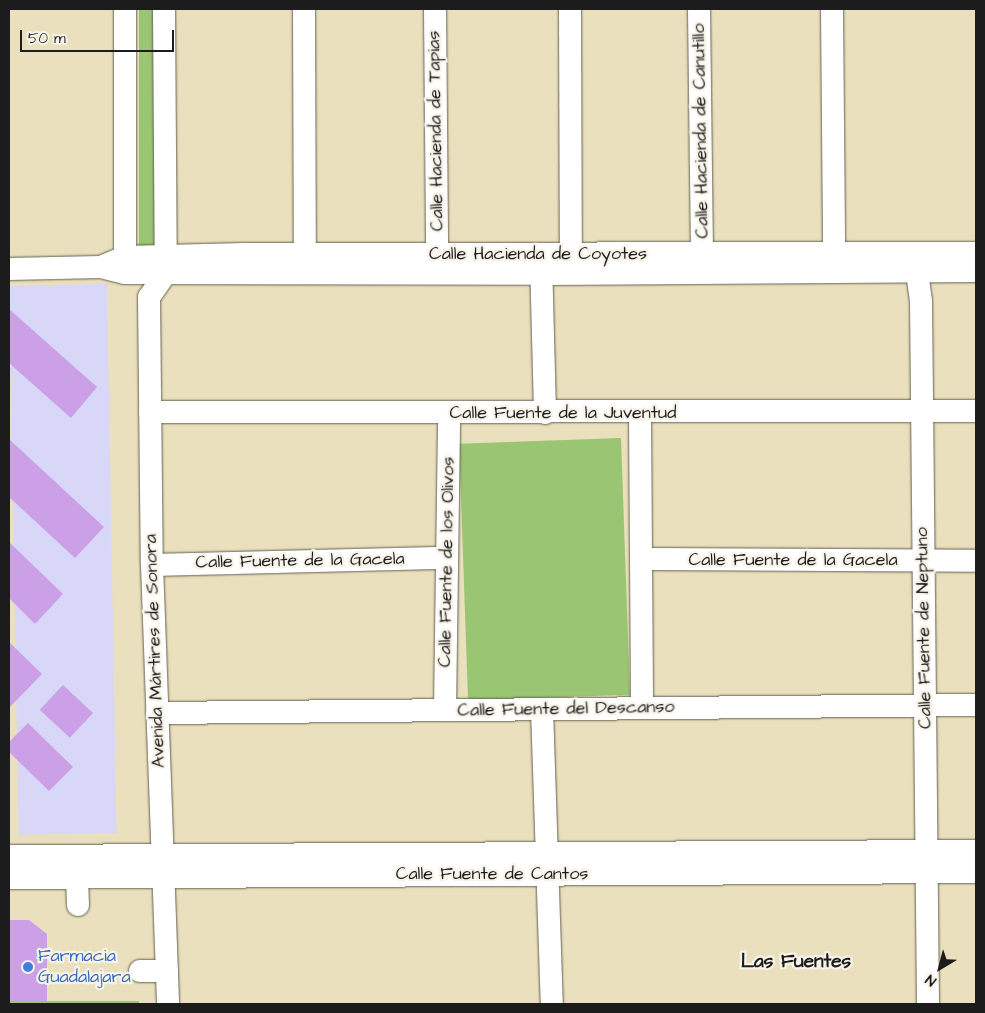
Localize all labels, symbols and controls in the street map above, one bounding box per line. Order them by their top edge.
scale bar [22,20,176,52]
street label: Calle Hacienda de Canutillo [688,23,714,239]
text: 50 m [28,28,66,49]
street label: Calle Hacienda de Tapias [423,31,449,231]
street label: Calle Hacienda de Coyotes [429,243,647,265]
street label: Calle Fuente de la Juventud [450,402,676,424]
street label: Calle Fuente de los Olivos [434,457,460,667]
street label: Calle Fuente de Neptuno [911,527,937,729]
street label: Avenida Mártires de Sonora [140,534,170,768]
street label: Calle Fuente de la Gacela [195,548,405,574]
street label: Calle Fuente de la Gacela [688,549,898,571]
street label: Calle Fuente del Descanso [457,696,675,722]
street label: Calle Fuente de Cantos [396,863,588,885]
north arrow [915,943,965,993]
place label: Farmacia Guadalajara [38,946,131,989]
district label: Las Fuentes [741,951,851,973]
marker: Farmacia Guadalajara [22,961,34,973]
text: N [921,969,940,991]

